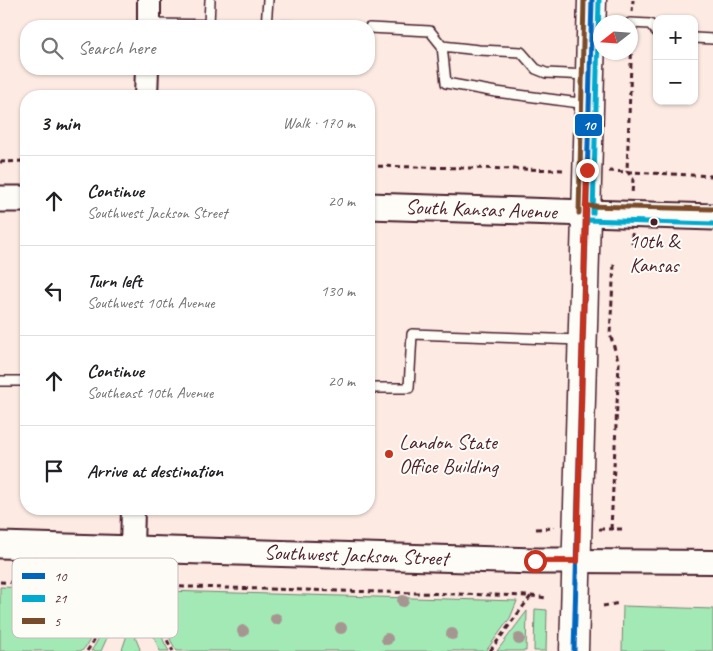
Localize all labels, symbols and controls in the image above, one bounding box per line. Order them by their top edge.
north arrow [593,15,638,60]
map controls [653,15,698,105]
button: + [653,15,698,60]
search box [20,20,375,75]
icon: search [38,34,66,62]
text: Search here [78,36,155,60]
button: − [653,60,698,105]
text: 3 min [40,110,80,136]
text: Walk · 170 m [283,113,355,133]
line badge: 10 [574,113,603,137]
text: 10 [583,117,597,134]
route end [576,159,599,182]
text: Continue [87,179,144,203]
icon: ahead [40,187,68,215]
text: 20 m [328,191,355,211]
street label: South Kansas Avenue [405,193,559,225]
text: Southwest Jackson Street [87,203,227,223]
marker: 10th & Kansas [649,217,659,227]
place label: 10th & Kansas [629,229,682,278]
text: Turn left [87,269,142,293]
icon: left [40,277,68,305]
text: 130 m [321,281,355,301]
text: Southwest 10th Avenue [87,293,215,313]
text: Continue [87,359,144,383]
icon: ahead [40,367,68,395]
text: 20 m [328,371,355,391]
text: Southeast 10th Avenue [87,383,213,403]
place label: Landon State Office Building [399,429,499,479]
marker: Landon State Office Building [383,448,395,460]
icon: arrive [40,457,68,485]
text: Arrive at destination [87,459,223,483]
street label: Southwest Jackson Street [263,539,452,571]
route start [524,550,547,573]
legend [12,558,178,638]
text: 10 [54,568,68,585]
text: 21 [54,590,67,607]
text: 5 [54,613,61,630]

